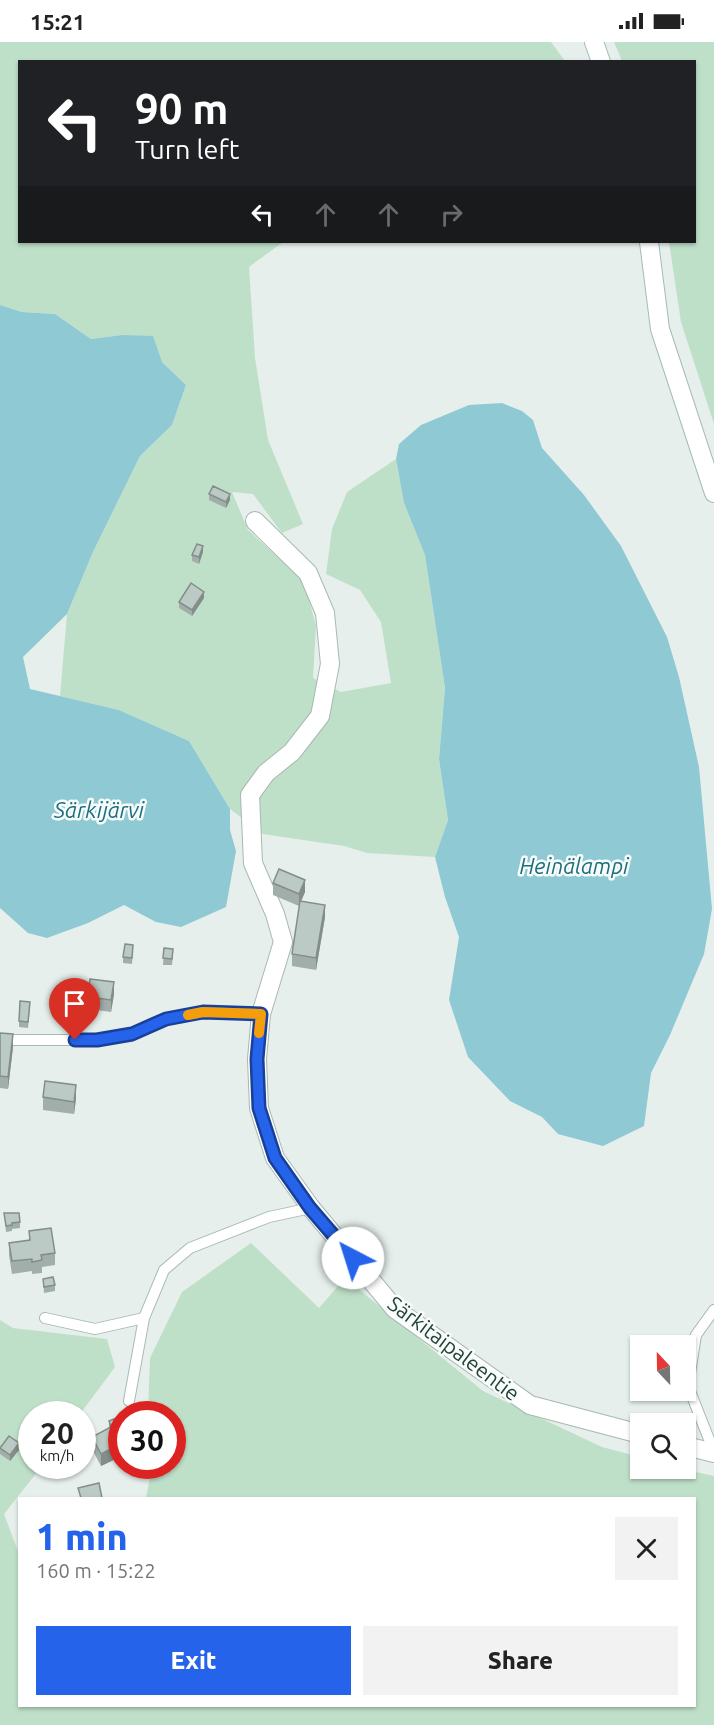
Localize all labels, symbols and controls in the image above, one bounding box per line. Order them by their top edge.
text: 15:21 [30,9,85,34]
icon: left [36,84,114,162]
text: 90 m [135,85,229,132]
text: Turn left [135,134,239,164]
icon: left [246,198,279,231]
icon: ahead [309,198,342,231]
icon: ahead [372,198,405,231]
icon: right [435,198,468,231]
water label: Särkijärvi [53,797,146,822]
water label: Heinälampi [520,853,630,878]
pin [49,978,100,1040]
icon: arrive [58,987,91,1020]
position arrow [321,1226,385,1290]
street label: Särkitaipaleentie [384,1291,524,1405]
north arrow [630,1335,696,1401]
map controls [630,1335,696,1479]
speed limit sign: 30 [108,1401,186,1479]
button: search [630,1413,696,1479]
text: 20 [40,1416,74,1450]
text: km/h [40,1447,74,1464]
text: 1 min [36,1516,128,1557]
button: close [615,1517,678,1580]
text: 160 m · 15:22 [36,1559,156,1582]
button: Exit [36,1626,351,1695]
button: Share [363,1626,678,1695]

